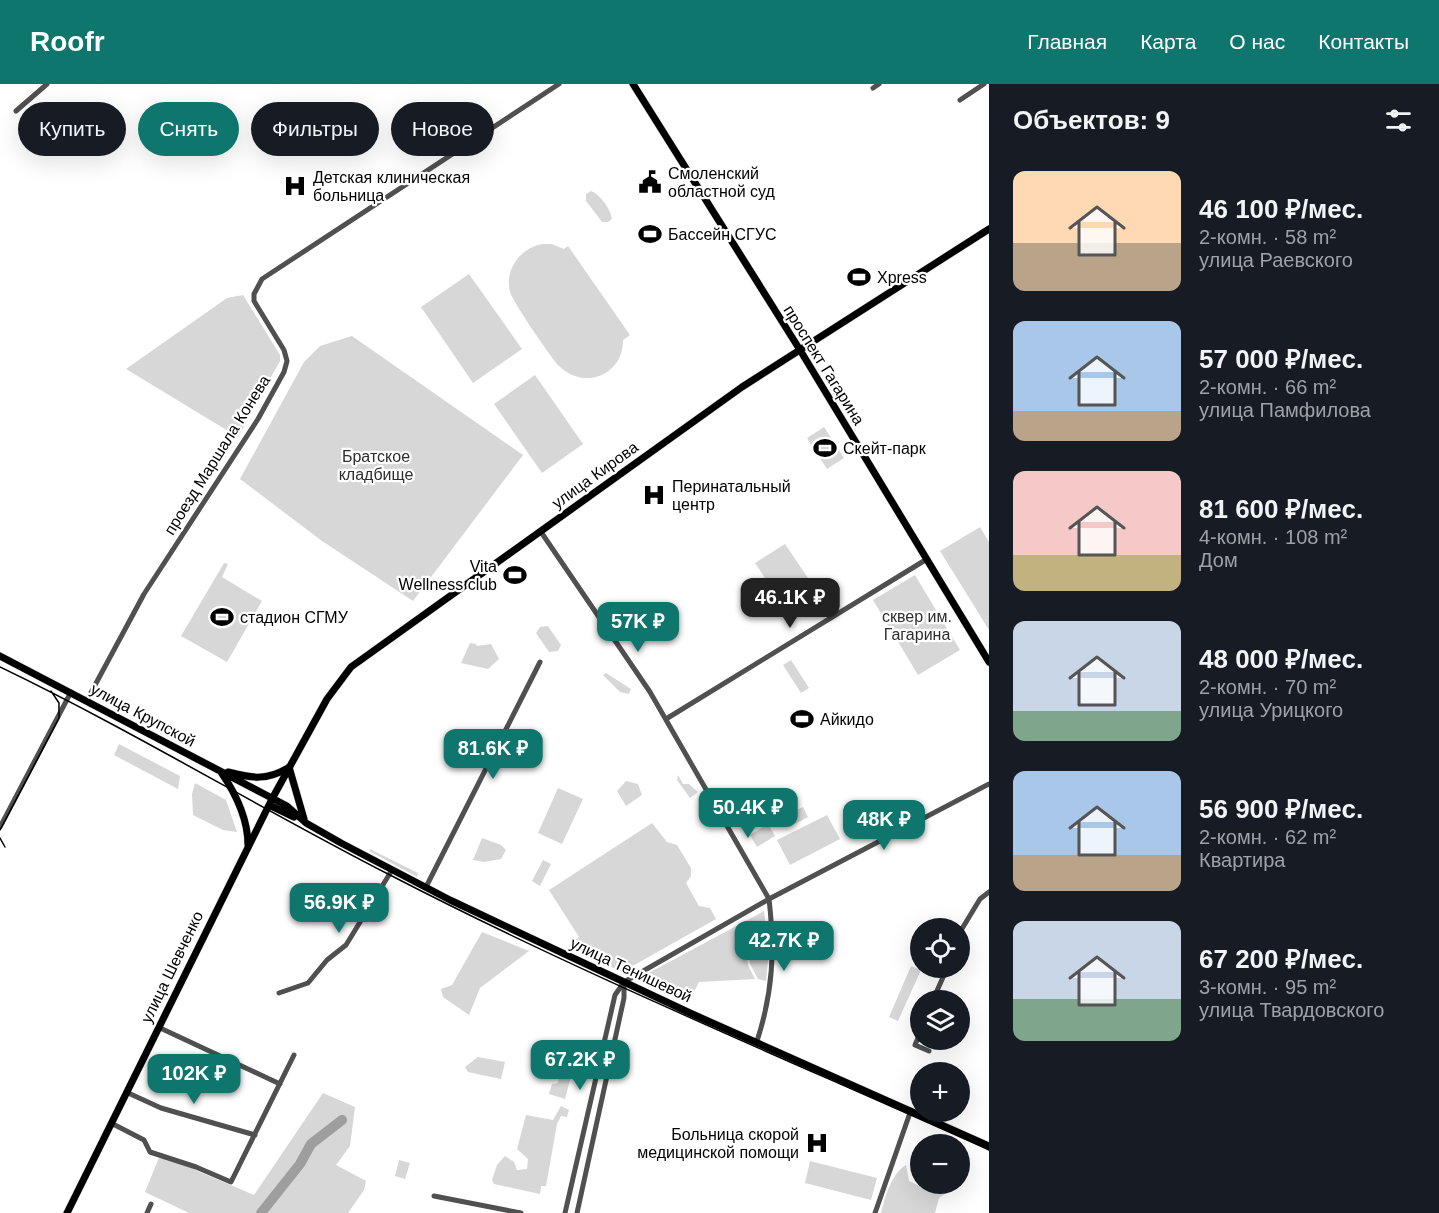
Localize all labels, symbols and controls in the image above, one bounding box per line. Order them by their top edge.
text: Roofr [30,26,105,57]
text: Главная [1027,30,1107,53]
text: Карта [1140,30,1196,53]
text: О нас [1229,30,1285,53]
text: Контакты [1318,30,1409,53]
chip: Купить [18,102,126,156]
chip: Снять [138,102,239,156]
chip: Фильтры [251,102,379,156]
chip: Новое [391,102,494,156]
icon: filters [1382,104,1415,137]
text: Объектов: 9 [1013,105,1170,135]
place label: Смоленский областной суд [668,165,775,200]
place label: Детская клиническая больница [313,169,470,204]
public building icon: Смоленский областной суд [637,169,663,195]
hospital icon: Детская клиническая больница [282,173,308,199]
text: 46 100 ₽/мес. [1199,194,1363,224]
icon: home [1061,195,1133,267]
sports icon: Бассейн СГУС [637,221,663,247]
place label: Бассейн СГУС [668,226,776,243]
text: 2-комн. · 58 m² [1199,226,1336,248]
text: улица Раевского [1199,249,1353,271]
sports icon: Xpress [846,264,872,290]
place label: Xpress [877,269,927,286]
street label: проспект Гагарина [780,302,868,428]
text: 57 000 ₽/мес. [1199,344,1363,374]
icon: home [1061,345,1133,417]
street label: проезд Маршала Конева [161,372,273,538]
text: 2-комн. · 66 m² [1199,376,1336,398]
text: улица Памфилова [1199,399,1371,421]
sports icon: Скейт-парк [812,435,838,461]
street label: улица Кирова [549,438,641,512]
place label: Скейт-парк [843,440,927,457]
park label: Братское кладбище [339,448,413,483]
place label: Перинатальный центр [672,478,791,513]
hospital icon: Перинатальный центр [641,482,667,508]
text: 81 600 ₽/мес. [1199,494,1363,524]
icon: home [1061,495,1133,567]
text: 4-комн. · 108 m² [1199,526,1347,548]
text: Дом [1199,549,1238,571]
place label: Vita Wellness club [399,558,497,593]
sports icon: Vita Wellness club [502,562,528,588]
pin: 46.1K ₽ [735,578,845,629]
text: 46.1K ₽ [755,586,825,608]
pin: 57K ₽ [596,602,680,653]
sports icon: стадион СГМУ [209,604,235,630]
park label: сквер им. Гагарина [882,608,952,643]
place label: стадион СГМУ [240,609,349,626]
text: 57K ₽ [611,610,665,632]
text: 48 000 ₽/мес. [1199,644,1363,674]
icon: home [1061,645,1133,717]
text: 2-комн. · 70 m² [1199,676,1336,698]
street label: улица Крупской [88,680,198,750]
text: улица Урицкого [1199,699,1343,721]
sports icon: Айкидо [789,706,815,732]
place label: Айкидо [820,711,874,728]
pin: 81.6K ₽ [438,729,548,780]
text: 81.6K ₽ [458,737,528,759]
pin: 50.4K ₽ [693,788,803,839]
text: 56 900 ₽/мес. [1199,794,1363,824]
icon: home [1061,795,1133,867]
text: 50.4K ₽ [713,796,783,818]
pin: 48K ₽ [842,800,926,851]
text: 48K ₽ [857,808,911,830]
text: 2-комн. · 62 m² [1199,826,1336,848]
text: Квартира [1199,849,1285,871]
pin: 56.9K ₽ [284,883,394,934]
text: 56.9K ₽ [304,891,374,913]
street label: улица Шевченко [138,908,206,1026]
map controls [910,918,970,1194]
button: locate [910,918,970,978]
pin: 42.7K ₽ [729,921,839,972]
text: 42.7K ₽ [749,929,819,951]
street label: улица Тенишевой [568,934,694,1006]
text: 67 200 ₽/мес. [1199,944,1363,974]
icon: home [1061,945,1133,1017]
text: 3-комн. · 95 m² [1199,976,1336,998]
button: layers [910,990,970,1050]
text: улица Твардовского [1199,999,1384,1021]
pin: 67.2K ₽ [525,1040,635,1091]
text: 67.2K ₽ [545,1048,615,1070]
pin: 102K ₽ [145,1054,243,1105]
text: 102K ₽ [161,1062,227,1084]
button: + [910,1062,970,1122]
place label: Больница скорой медицинской помощи [637,1126,799,1161]
hospital icon: Больница скорой медицинской помощи [804,1130,830,1156]
button: − [910,1134,970,1194]

